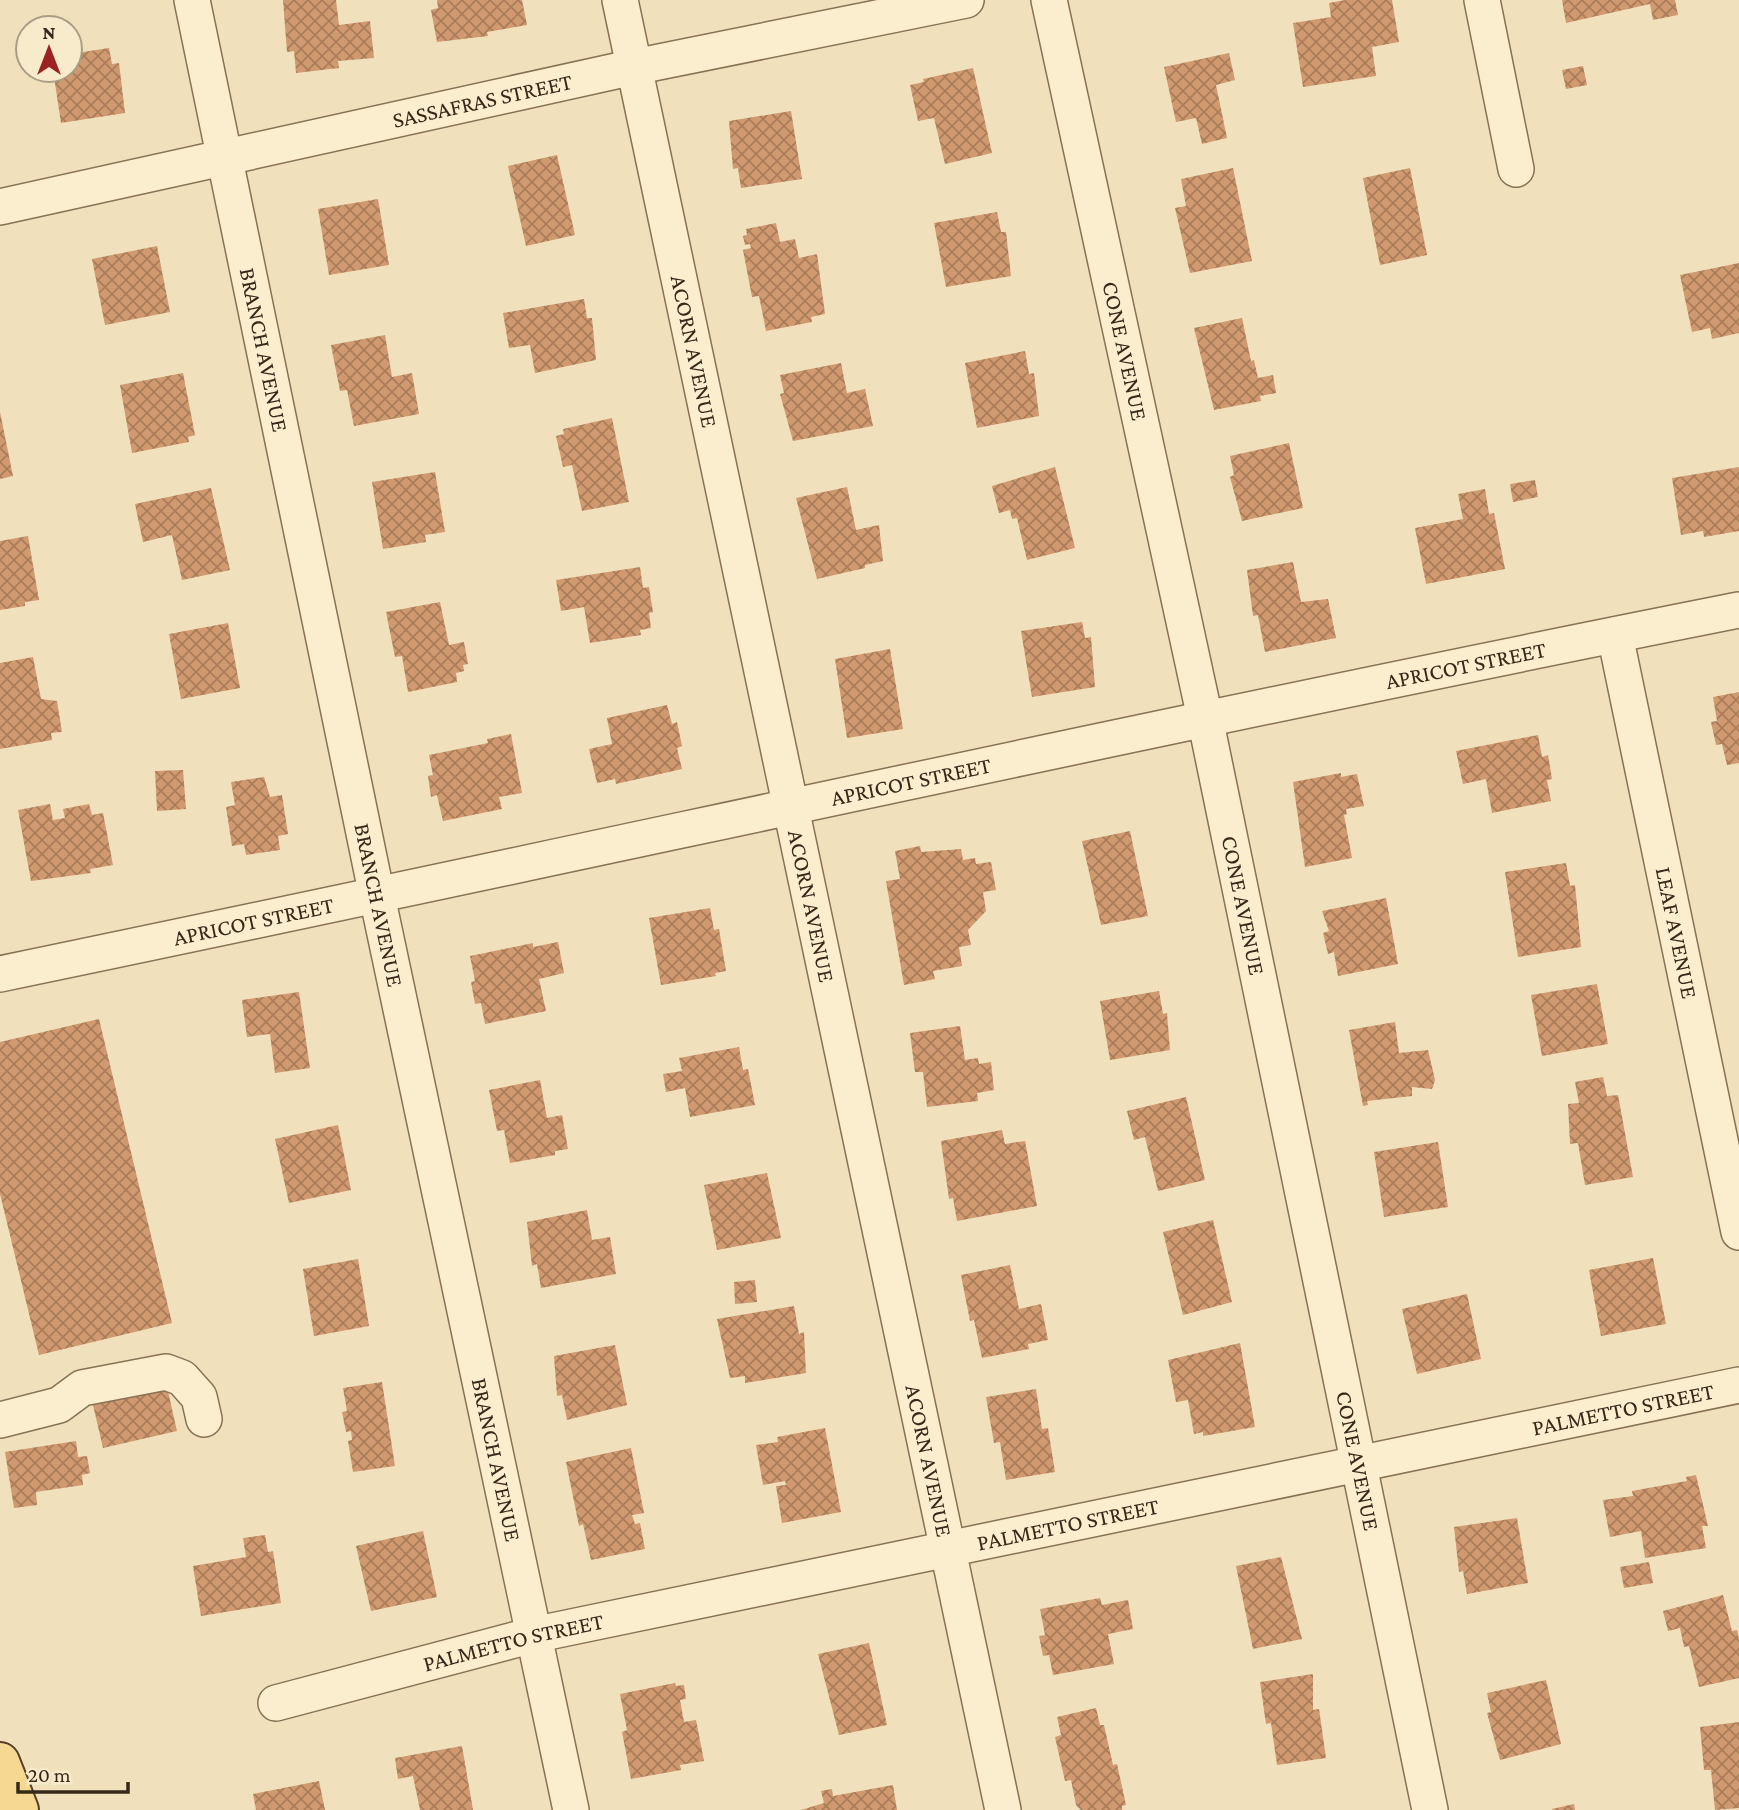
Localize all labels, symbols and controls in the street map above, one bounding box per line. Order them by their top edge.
north arrow [14,14,84,84]
text: N [43,22,56,43]
street label: SASSAFRAS STREET [390,68,575,133]
street label: BRANCH AVENUE [235,265,294,434]
street label: ACORN AVENUE [666,273,723,430]
street label: CONE AVENUE [1097,279,1153,423]
street label: APRICOT STREET [1383,636,1549,694]
street label: APRICOT STREET [828,751,994,811]
street label: BRANCH AVENUE [349,821,409,989]
street label: ACORN AVENUE [783,827,840,984]
street label: CONE AVENUE [1217,833,1271,977]
street label: LEAF AVENUE [1651,865,1703,1001]
street label: APRICOT STREET [171,891,337,951]
street label: BRANCH AVENUE [467,1375,527,1544]
street label: PALMETTO STREET [1530,1377,1717,1441]
street label: ACORN AVENUE [900,1382,958,1539]
street label: CONE AVENUE [1331,1389,1385,1533]
street label: PALMETTO STREET [975,1493,1161,1556]
street label: PALMETTO STREET [420,1608,606,1677]
scale bar [18,1750,128,1794]
text: 20 m [28,1763,71,1787]

